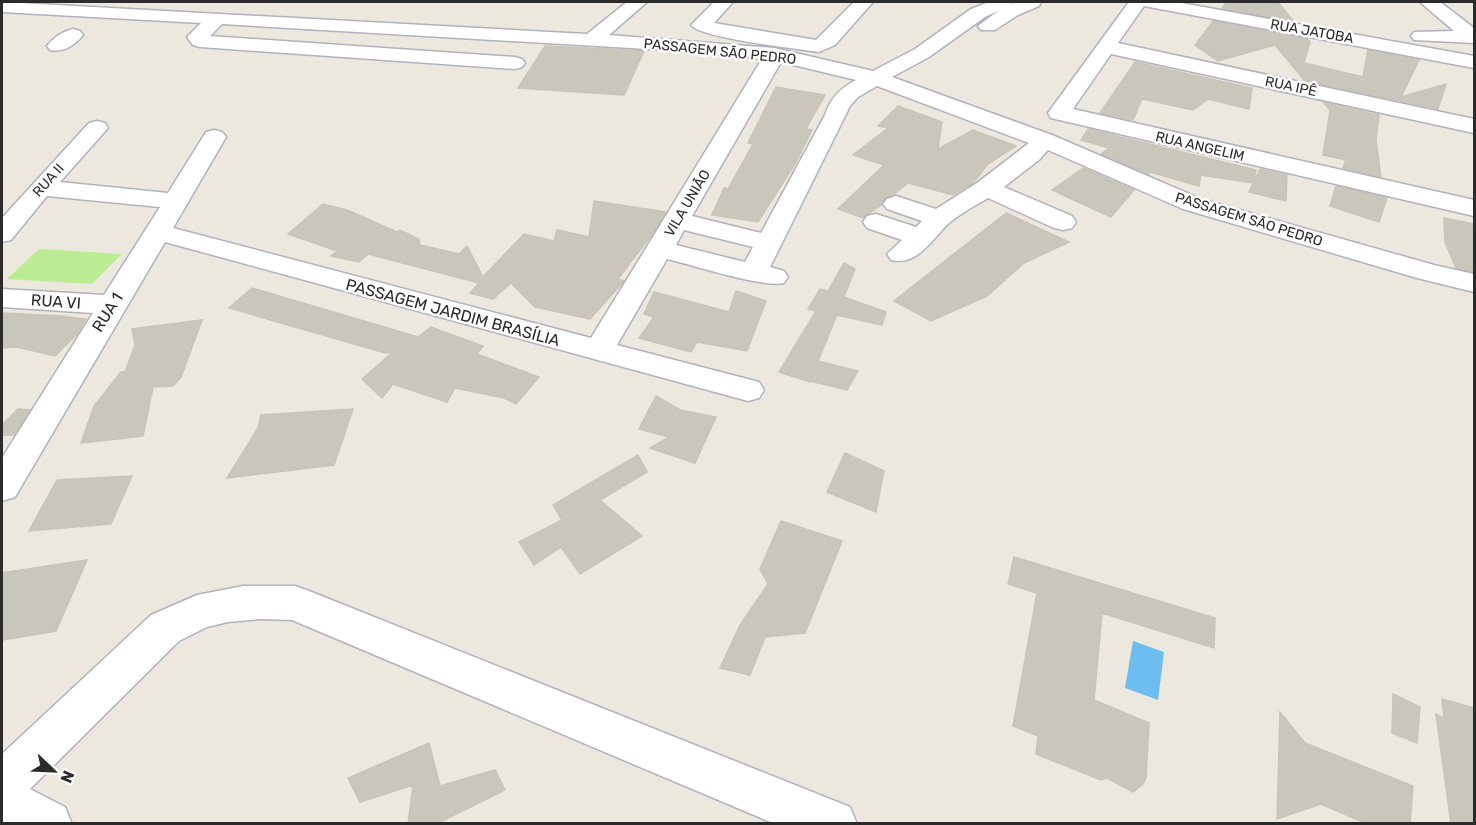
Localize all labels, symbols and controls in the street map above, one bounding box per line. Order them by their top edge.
street label: RUA JATOBA [1269,16,1355,47]
street label: PASSAGEM SÃO PEDRO [643,34,797,68]
street label: RUA IPÊ [1263,72,1319,100]
street label: RUA ANGELIM [1154,128,1246,165]
street label: RUA II [29,160,68,200]
street label: VILA UNIÃO [660,166,714,240]
street label: PASSAGEM SÃO PEDRO [1173,188,1325,250]
street label: PASSAGEM JARDIM BRASÍLIA [344,275,562,350]
street label: RUA 1 [88,289,127,335]
street label: RUA VI [30,290,82,313]
north arrow [24,741,84,801]
text: N [56,768,78,786]

